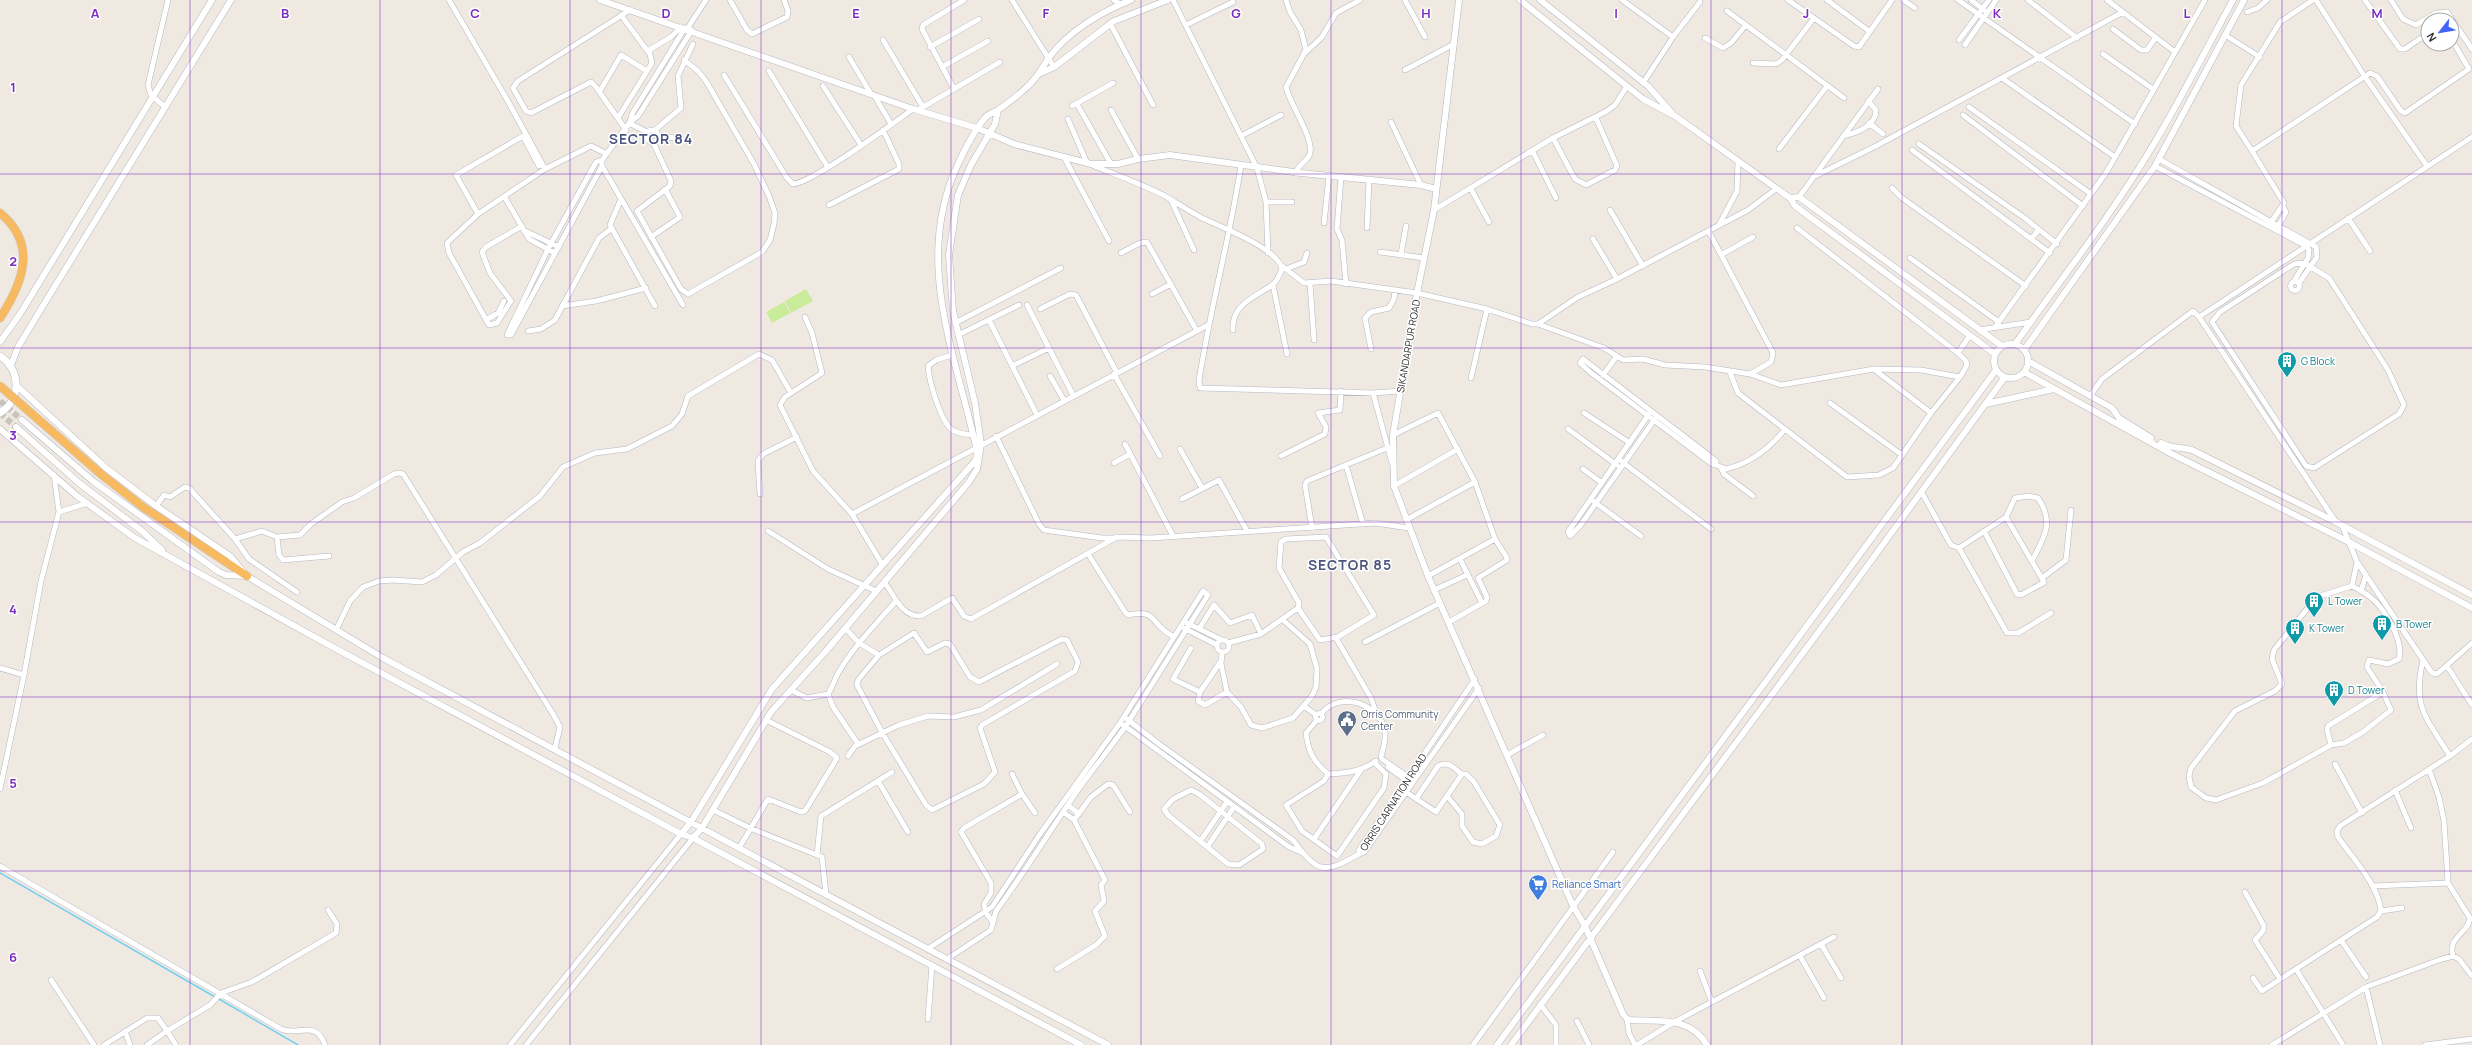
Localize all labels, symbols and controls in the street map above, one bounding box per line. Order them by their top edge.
text: A [91,4,100,22]
text: B [281,4,289,22]
text: C [470,4,480,22]
text: D [661,4,671,22]
text: E [852,4,860,22]
text: F [1043,4,1050,22]
text: G [1231,4,1241,22]
text: H [1421,4,1431,22]
text: I [1614,4,1618,22]
text: J [1803,4,1809,22]
text: K [1993,4,2002,22]
text: L [2184,4,2191,22]
text: M [2371,4,2383,22]
north arrow [2420,12,2460,52]
text: N [2422,30,2439,45]
text: 1 [10,78,16,96]
district label: SECTOR 84 [609,129,693,148]
text: 2 [9,252,17,270]
street label: SIKANDARPUR ROAD [1393,298,1423,394]
building icon: G Block [2276,350,2298,378]
place label: G Block [2301,354,2336,368]
text: 3 [9,426,17,444]
district label: SECTOR 85 [1308,555,1392,574]
building icon: L Tower [2303,590,2325,618]
place label: L Tower [2328,594,2363,608]
text: 4 [9,600,17,618]
building icon: B Tower [2371,613,2393,641]
building icon: K Tower [2284,617,2306,645]
place label: B Tower [2396,617,2432,631]
place label: K Tower [2309,621,2345,635]
building icon: D Tower [2323,679,2345,707]
place label: D Tower [2348,683,2385,697]
place label: Orris Community Center [1361,707,1439,733]
public building icon: Orris Community Center [1336,709,1358,737]
street label: ORRIS CARNATION ROAD [1356,750,1430,853]
text: 5 [9,774,17,792]
supermarket icon: Reliance Smart [1527,873,1549,901]
place label: Reliance Smart [1552,877,1621,891]
text: 6 [9,948,17,966]

